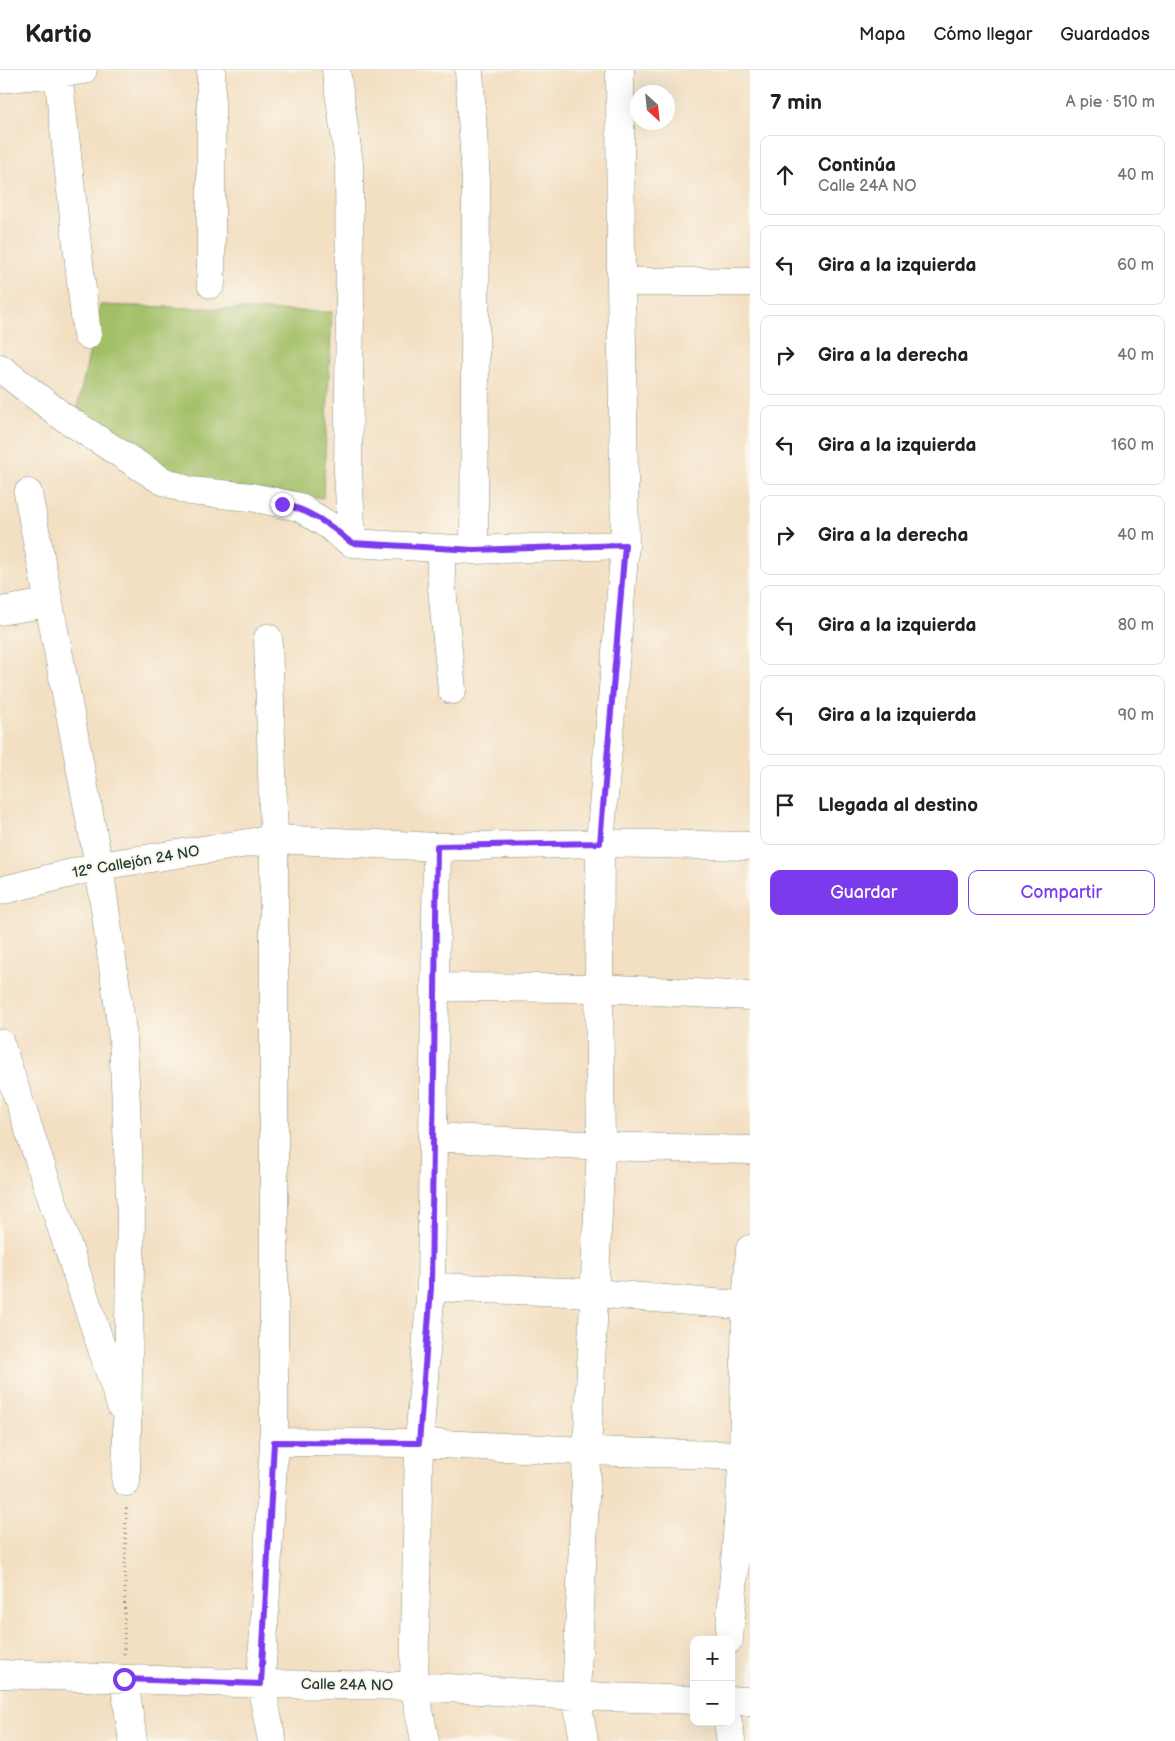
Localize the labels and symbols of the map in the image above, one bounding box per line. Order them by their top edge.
north arrow [630,85,675,130]
route end [271,493,294,516]
street label: 12° Callejón 24 NO [71,841,201,883]
route start [113,1668,136,1691]
street label: Calle 24A NO [301,1675,393,1695]

